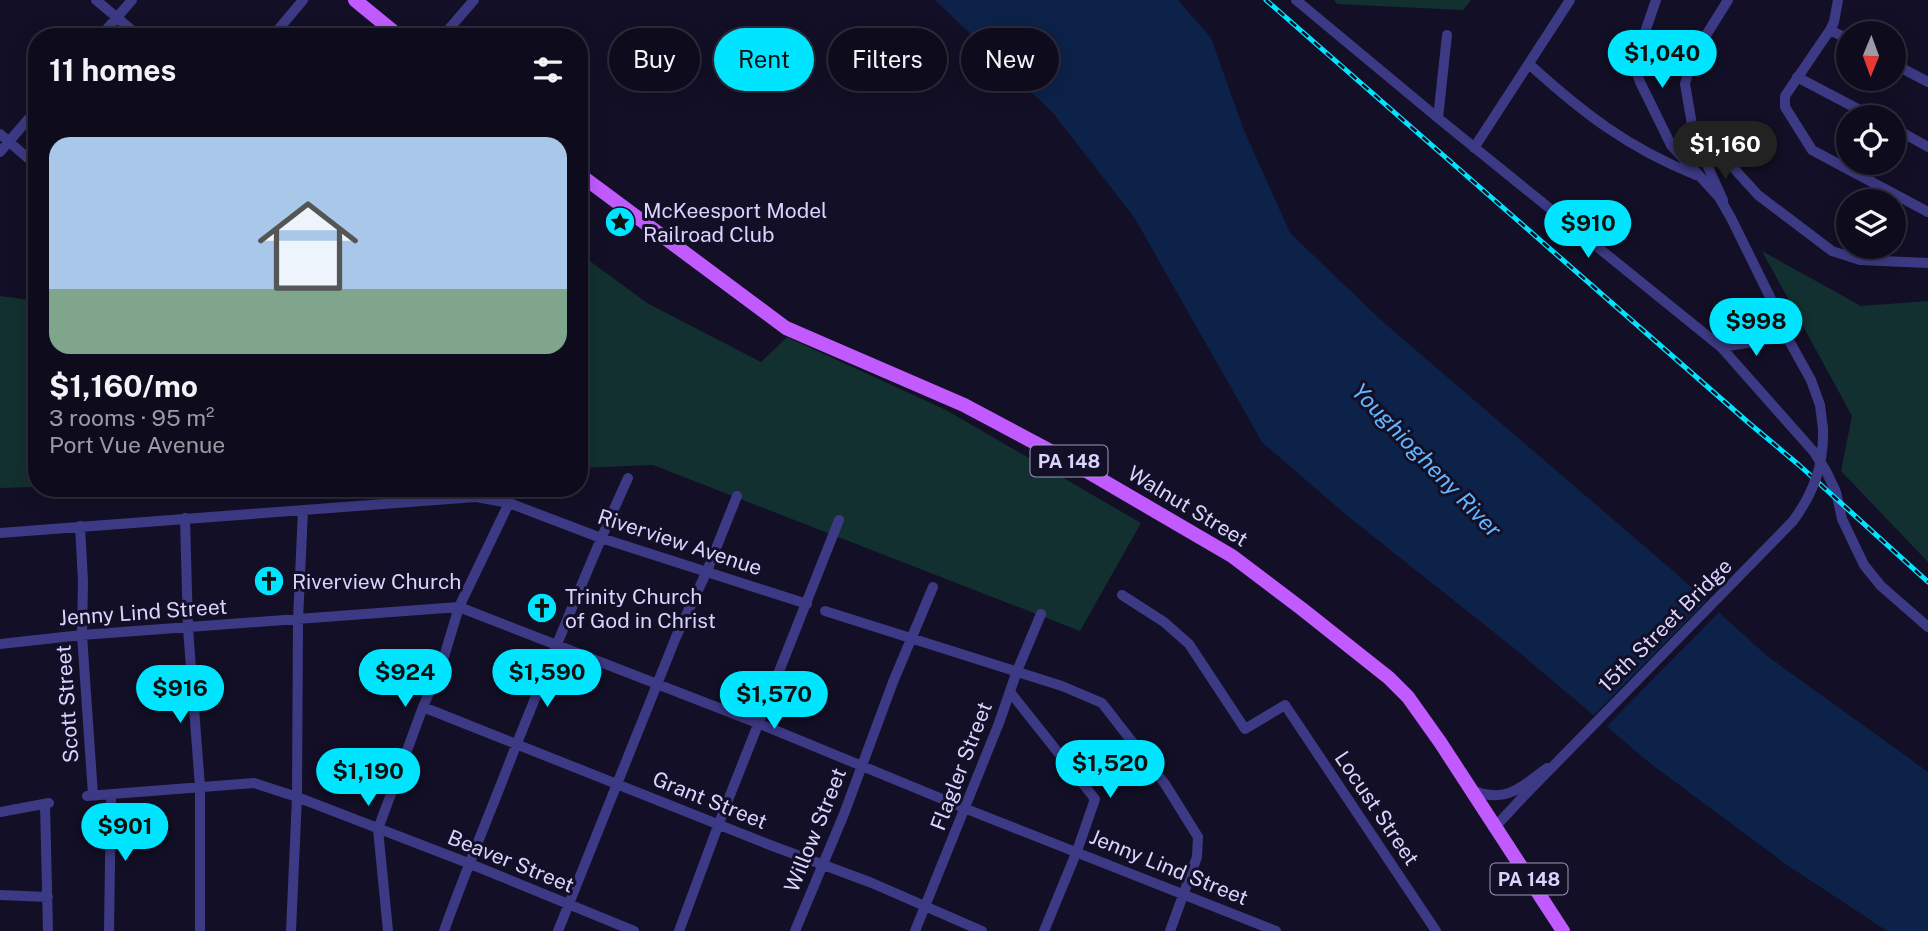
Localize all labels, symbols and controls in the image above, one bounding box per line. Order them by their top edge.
north arrow [1836,21,1906,91]
map controls [1836,21,1906,259]
chip: Buy [609,28,700,91]
chip: Rent [714,28,814,91]
chip: Filters [828,28,947,91]
chip: New [961,28,1059,91]
pin: $1,040 [1605,31,1719,90]
text: $1,040 [1624,39,1700,66]
icon: filters [529,51,567,89]
text: 11 homes [49,52,176,88]
button: locate [1836,105,1906,175]
pin: $1,160 [1668,122,1782,181]
text: $1,160 [1689,130,1761,157]
icon: home [245,183,371,309]
button: layers [1836,189,1906,259]
place label: McKeesport Model Railroad Club [643,198,827,247]
pin: $910 [1547,201,1629,260]
place icon: McKeesport Model Railroad Club [603,205,637,239]
text: $910 [1560,209,1616,236]
pin: $998 [1715,298,1797,358]
text: $998 [1725,307,1787,334]
text: $1,160/mo [49,368,198,404]
water label: Youghiogheny River [1347,378,1508,543]
text: 3 rooms · 95 m² [49,404,215,431]
text: Port Vue Avenue [49,431,225,458]
road number: PA 148 [1030,446,1108,476]
street label: Walnut Street [1123,460,1253,552]
street label: Riverview Avenue [595,504,765,580]
street label: 15th Street Bridge [1593,553,1737,697]
church icon: Riverview Church [252,564,286,598]
place label: Riverview Church [292,569,461,594]
place label: Trinity Church of God in Christ [565,584,716,633]
church icon: Trinity Church of God in Christ [525,591,559,625]
street label: Jenny Lind Street [58,594,228,630]
street label: Scott Street [50,644,84,764]
pin: $924 [364,650,446,709]
pin: $1,590 [490,650,604,709]
text: $924 [375,658,435,685]
text: $1,590 [508,658,586,685]
pin: $916 [139,666,221,725]
pin: $1,570 [717,672,831,731]
text: $916 [152,674,208,701]
text: $1,570 [736,680,812,707]
street label: Flagler Street [925,698,997,834]
pin: $1,520 [1053,740,1167,800]
street label: Locust Street [1330,746,1424,870]
pin: $1,190 [311,748,425,808]
text: $1,520 [1072,749,1148,776]
text: $1,190 [332,757,404,784]
street label: Willow Street [779,764,851,896]
street label: Grant Street [649,766,771,834]
pin: $901 [84,804,166,863]
text: $901 [97,812,153,839]
street label: Beaver Street [444,824,578,898]
street label: Jenny Lind Street [1086,824,1252,910]
road number: PA 148 [1490,864,1568,894]

